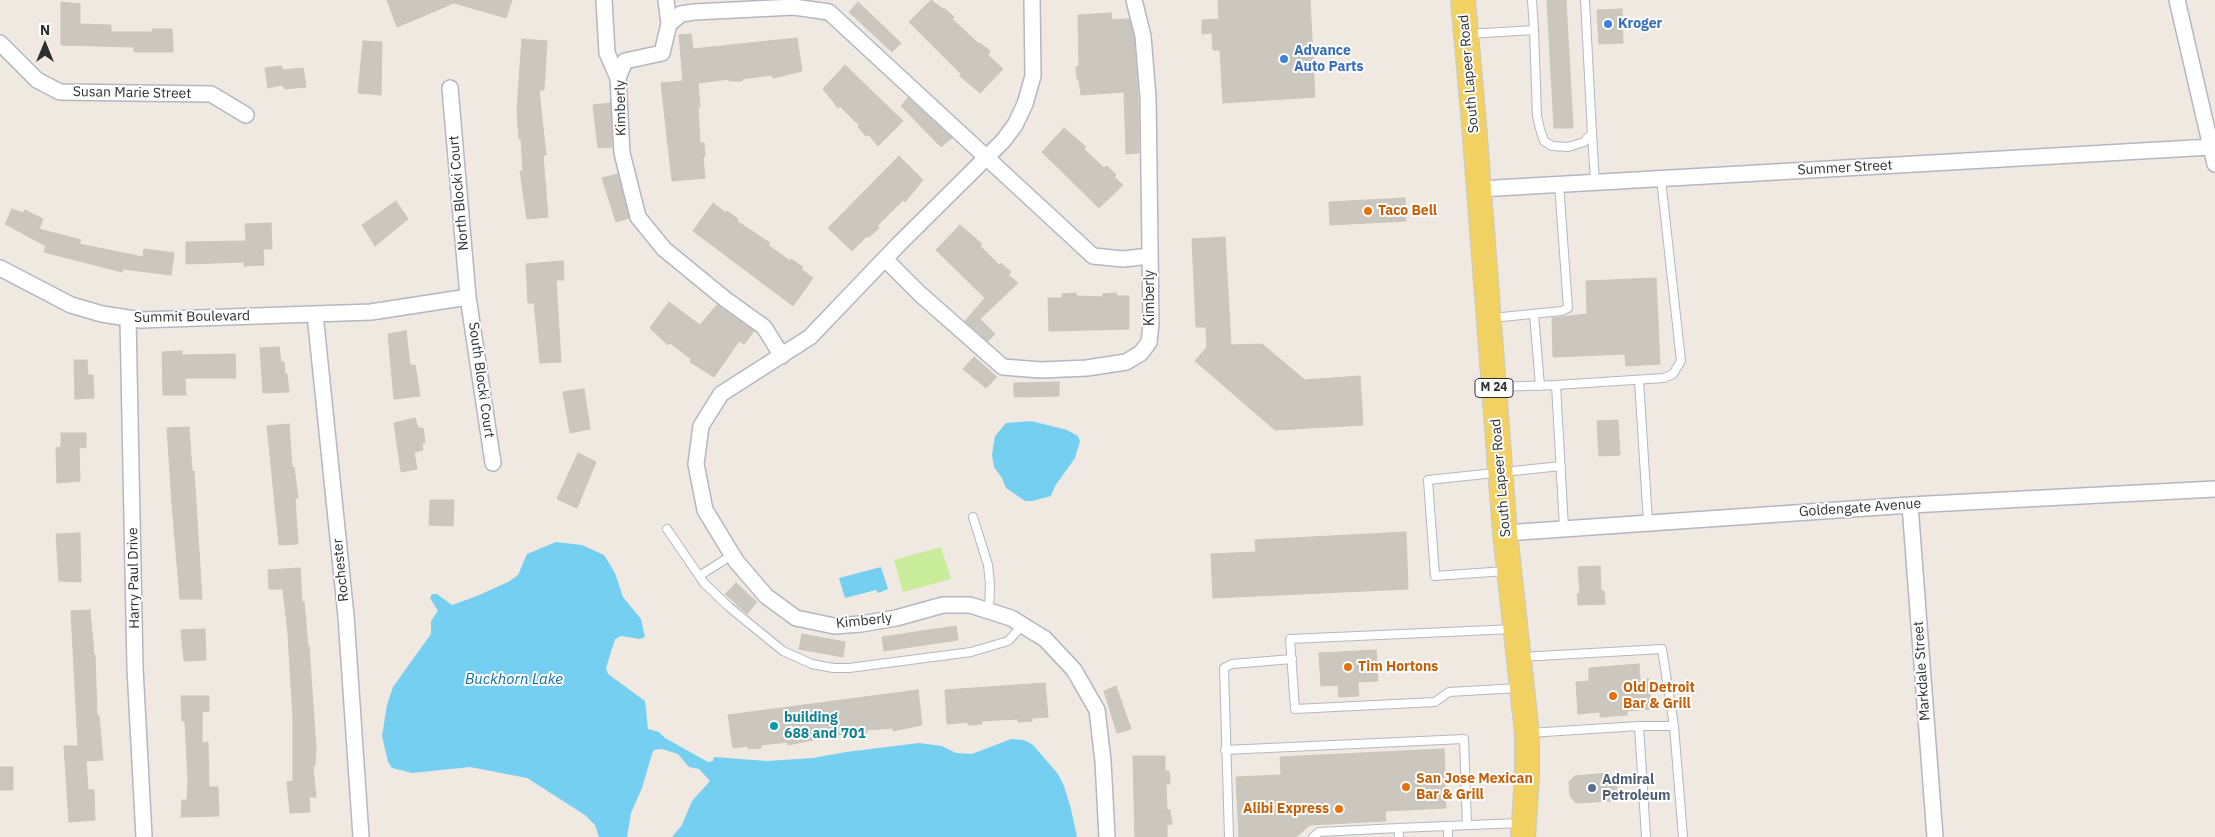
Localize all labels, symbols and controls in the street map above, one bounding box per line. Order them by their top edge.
street label: South Lapeer Road [1455,14,1483,134]
place label: Kroger [1618,16,1662,32]
marker: Kroger [1602,18,1614,30]
north arrow [20,20,70,70]
text: N [40,21,50,39]
place label: Advance Auto Parts [1294,43,1364,75]
marker: Advance Auto Parts [1278,53,1290,65]
street label: Kimberly [612,80,630,136]
street label: Susan Marie Street [73,84,191,102]
street label: North Blocki Court [446,135,472,251]
street label: Summer Street [1797,157,1893,179]
place label: Taco Bell [1378,203,1437,219]
marker: Taco Bell [1362,205,1374,217]
street label: Kimberly [1142,270,1158,326]
street label: Summit Boulevard [134,308,250,326]
street label: South Blocki Court [465,321,497,439]
road number: M 24 [1475,378,1513,398]
street label: South Lapeer Road [1487,418,1515,538]
street label: Goldengate Avenue [1798,495,1922,521]
street label: Harry Paul Drive [125,527,143,629]
street label: Rochester [329,537,353,603]
street label: Kimberly [835,610,893,632]
street label: Markdale Street [1910,621,1934,721]
place label: Tim Hortons [1358,659,1438,675]
marker: Tim Hortons [1342,661,1354,673]
water label: Buckhorn Lake [465,671,563,689]
place label: Old Detroit Bar & Grill [1623,680,1695,712]
marker: Old Detroit Bar & Grill [1607,690,1619,702]
place label: building 688 and 701 [784,710,866,742]
marker: building 688 and 701 [768,720,780,732]
place label: San Jose Mexican Bar & Grill [1416,771,1533,804]
place label: Admiral Petroleum [1602,772,1671,804]
marker: San Jose Mexican Bar & Grill [1400,781,1412,793]
marker: Admiral Petroleum [1586,782,1598,794]
place label: Alibi Express [1243,801,1329,817]
marker: Alibi Express [1333,803,1345,815]

